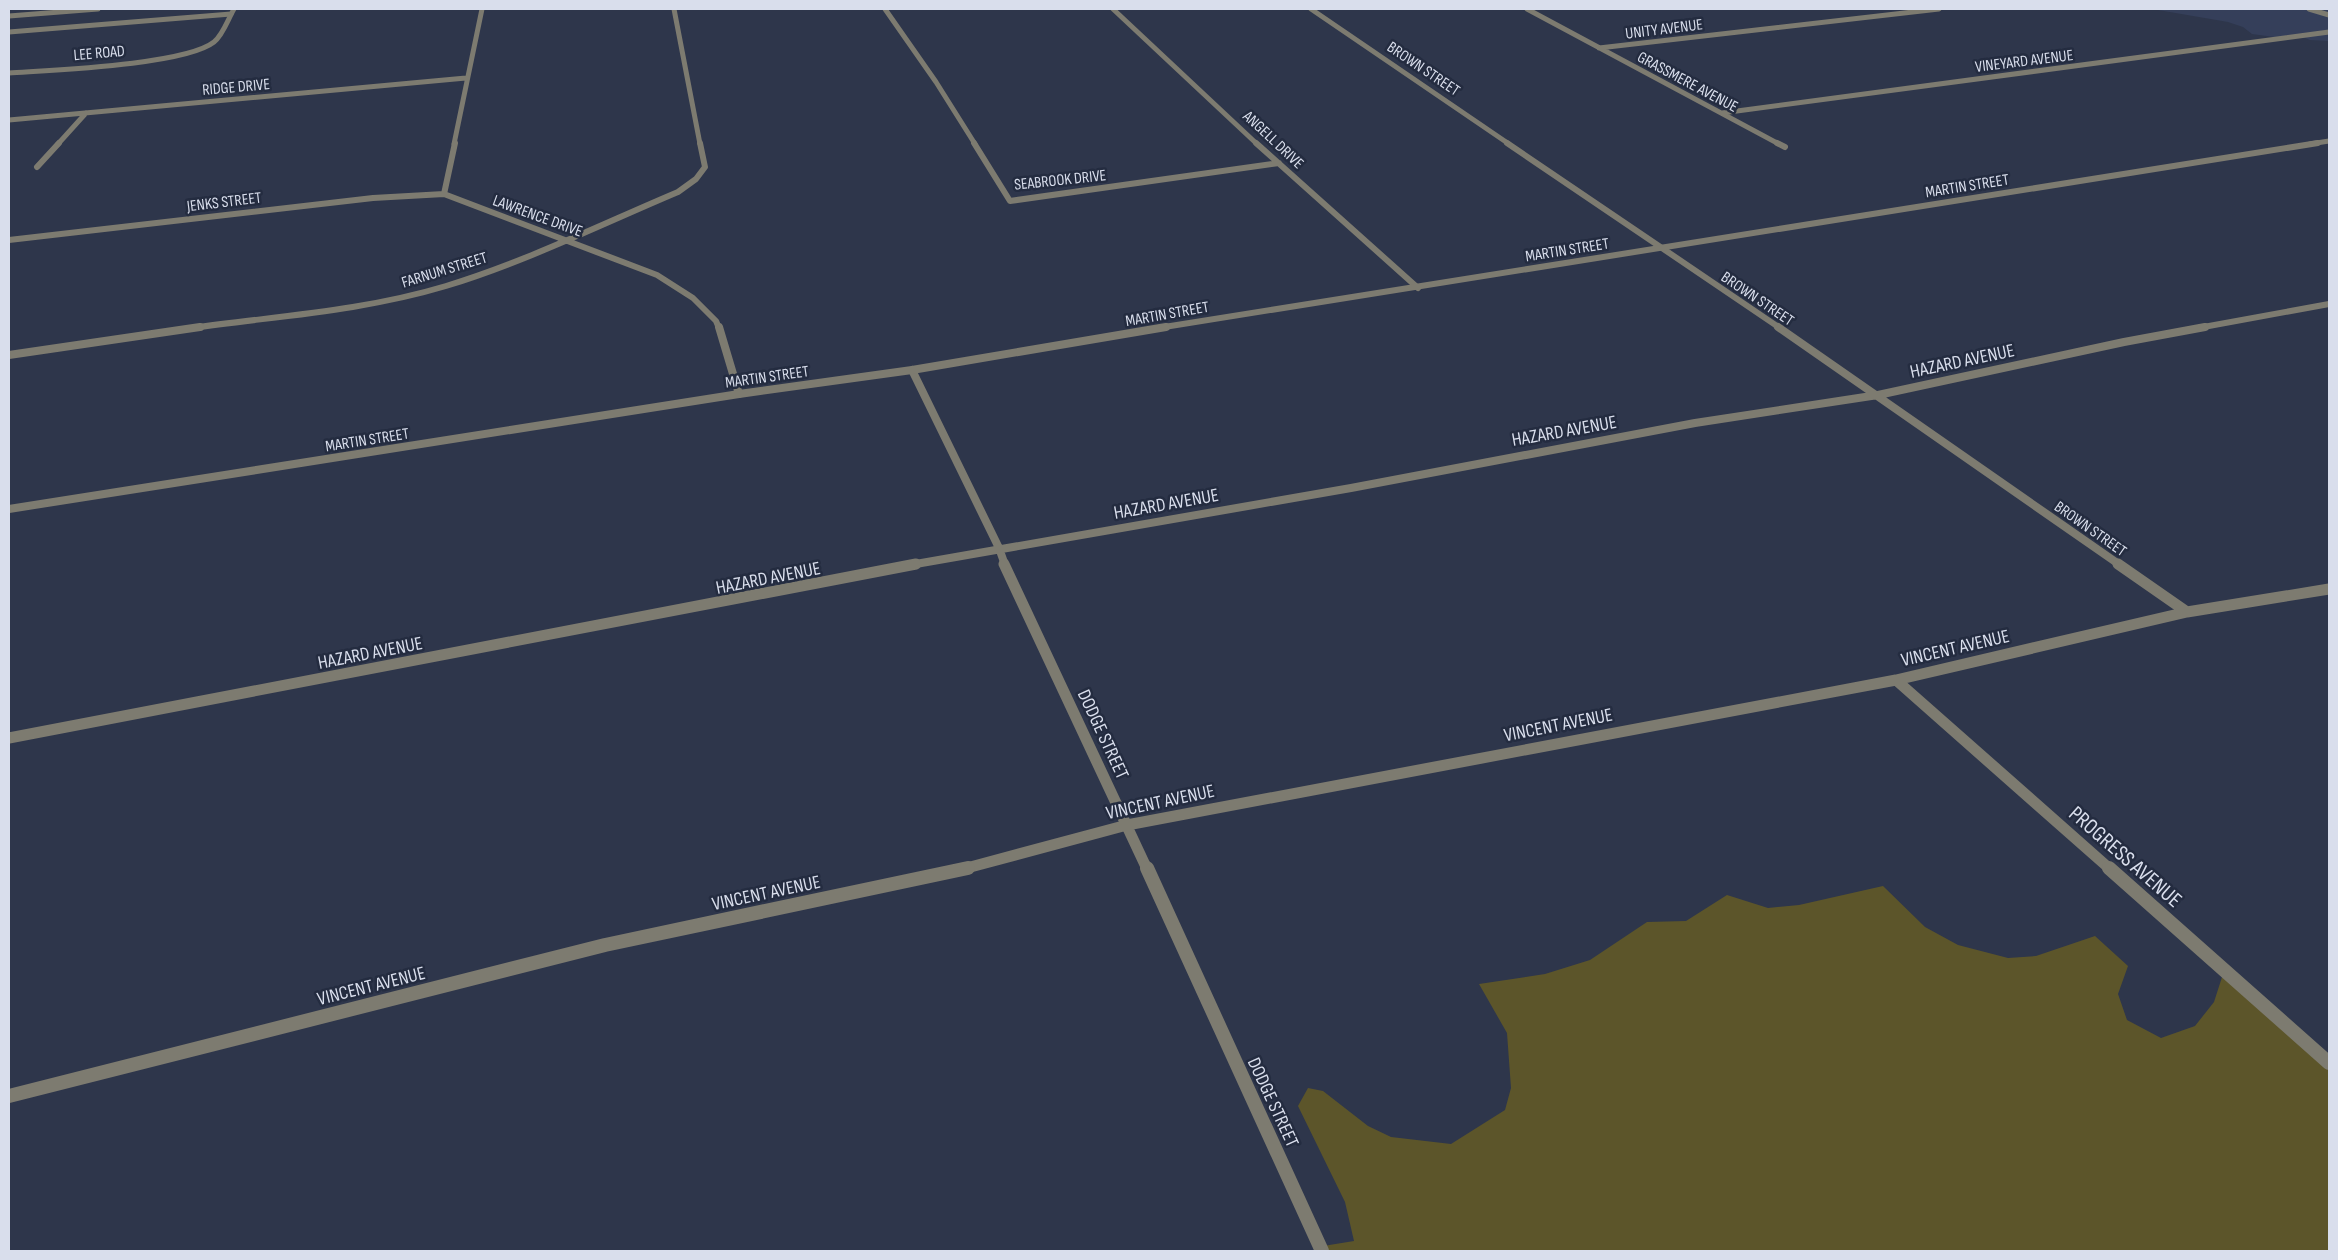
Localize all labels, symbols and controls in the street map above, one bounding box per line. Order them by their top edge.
street label: UNITY AVENUE [1624,15,1704,44]
street label: BROWN STREET [1383,38,1464,101]
street label: LEE ROAD [73,42,126,65]
street label: VINEYARD AVENUE [1974,46,2074,77]
street label: GRASSMERE AVENUE [1634,48,1741,117]
street label: RIDGE DRIVE [201,75,271,100]
street label: ANGELL DRIVE [1238,106,1307,173]
street label: SEABROOK DRIVE [1013,166,1107,195]
street label: MARTIN STREET [1924,170,2011,202]
street label: JENKS STREET [185,188,263,217]
street label: LAWRENCE DRIVE [490,191,585,241]
street label: MARTIN STREET [1524,234,1611,266]
street label: FARNUM STREET [399,248,490,292]
street label: BROWN STREET [1717,268,1798,331]
street label: MARTIN STREET [1124,298,1211,331]
street label: HAZARD AVENUE [1908,339,2017,384]
street label: MARTIN STREET [724,362,811,393]
street label: HAZARD AVENUE [1510,411,1619,452]
street label: MARTIN STREET [324,424,411,456]
street label: HAZARD AVENUE [1112,484,1221,525]
street label: BROWN STREET [2050,497,2130,561]
street label: HAZARD AVENUE [714,557,823,600]
street label: VINCENT AVENUE [1899,625,2012,672]
street label: HAZARD AVENUE [316,632,425,675]
street label: DODGE STREET [1072,686,1134,783]
street label: VINCENT AVENUE [1502,704,1615,747]
street label: VINCENT AVENUE [1104,780,1217,825]
street label: PROGRESS AVENUE [2063,801,2187,914]
street label: VINCENT AVENUE [710,871,823,916]
street label: VINCENT AVENUE [315,962,428,1011]
street label: DODGE STREET [1242,1054,1304,1151]

